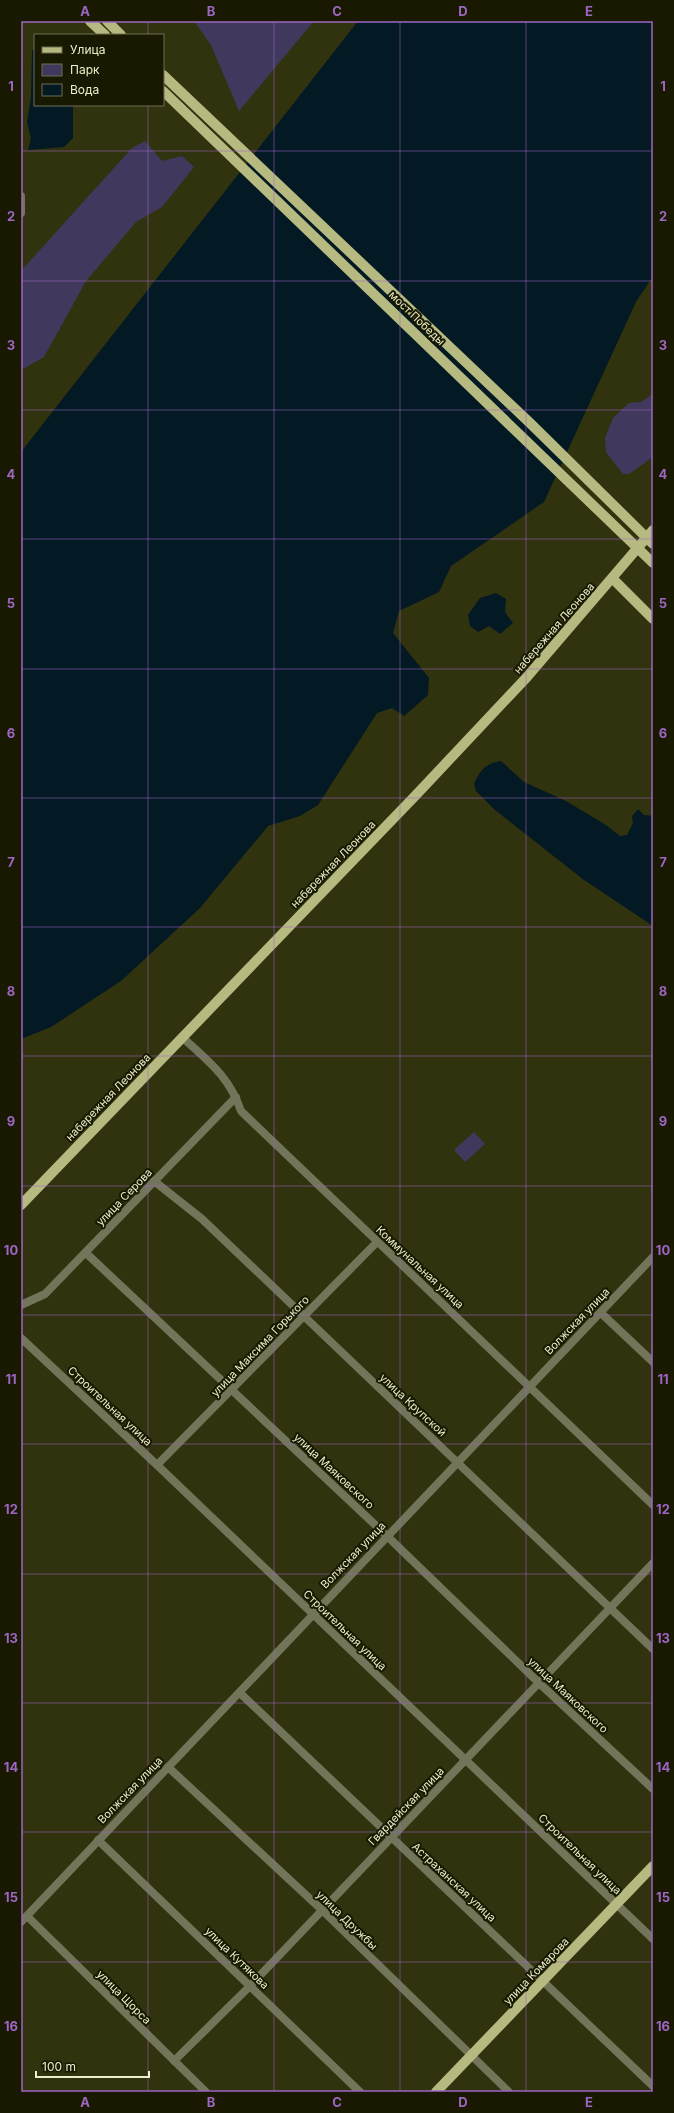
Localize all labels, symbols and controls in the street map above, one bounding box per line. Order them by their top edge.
text: A [80,3,90,19]
text: B [207,3,216,19]
text: C [332,3,342,19]
text: D [458,3,468,19]
text: E [585,3,593,19]
legend [34,34,164,106]
text: Улица [70,42,105,57]
text: Парк [70,62,100,77]
text: 1 [8,78,14,94]
text: 1 [660,78,666,94]
text: Вода [70,82,99,97]
text: 2 [7,208,15,224]
text: 2 [659,208,667,224]
street label: мост Победы [386,288,448,348]
text: 3 [7,337,15,353]
text: 3 [659,337,667,353]
text: 4 [7,466,16,482]
text: 4 [659,466,668,482]
street label: набережная Леонова [511,580,597,676]
text: 5 [7,595,15,611]
text: 5 [659,595,667,611]
text: 6 [7,725,15,741]
text: 6 [659,725,667,741]
street label: набережная Леонова [288,817,378,911]
text: 7 [7,854,15,870]
text: 7 [659,854,667,870]
text: 8 [7,983,15,999]
text: 8 [659,983,667,999]
street label: набережная Леонова [63,1050,153,1144]
text: 9 [7,1113,15,1129]
text: 9 [659,1113,667,1129]
street label: улица Серова [93,1165,155,1229]
street label: Коммунальная улица [373,1223,467,1311]
text: 10 [4,1242,18,1258]
text: 10 [656,1242,670,1258]
street label: Волжская улица [542,1285,612,1357]
street label: улица Максима Горького [208,1292,312,1399]
street label: Строительная улица [65,1363,155,1449]
text: 11 [5,1371,17,1387]
street label: улица Крупской [377,1371,449,1439]
text: 11 [657,1371,669,1387]
street label: улица Маяковского [291,1430,377,1512]
text: 12 [4,1501,18,1517]
text: 12 [656,1501,670,1517]
street label: Волжская улица [318,1519,388,1591]
street label: Строительная улица [301,1587,389,1673]
text: 13 [4,1630,18,1646]
text: 13 [656,1630,670,1646]
street label: улица Маяковского [525,1654,611,1736]
street label: Волжская улица [95,1754,165,1826]
text: 14 [4,1759,18,1775]
text: 14 [656,1759,670,1775]
street label: Гвардейская улица [365,1764,447,1848]
street label: Строительная улица [536,1811,624,1897]
street label: Астраханская улица [409,1839,499,1925]
street label: улица Дружбы [314,1887,380,1953]
text: 15 [4,1889,18,1905]
text: 15 [656,1889,670,1905]
street label: улица Кутякова [202,1924,272,1992]
street label: улица Комарова [500,1934,572,2008]
street label: улица Щорса [94,1967,154,2027]
text: 16 [4,2018,18,2034]
text: 16 [656,2018,670,2034]
scale bar [36,2053,149,2079]
text: 100 m [42,2059,76,2074]
text: A [80,2094,90,2110]
text: B [207,2094,216,2110]
text: C [332,2094,342,2110]
text: D [458,2094,468,2110]
text: E [585,2094,593,2110]

